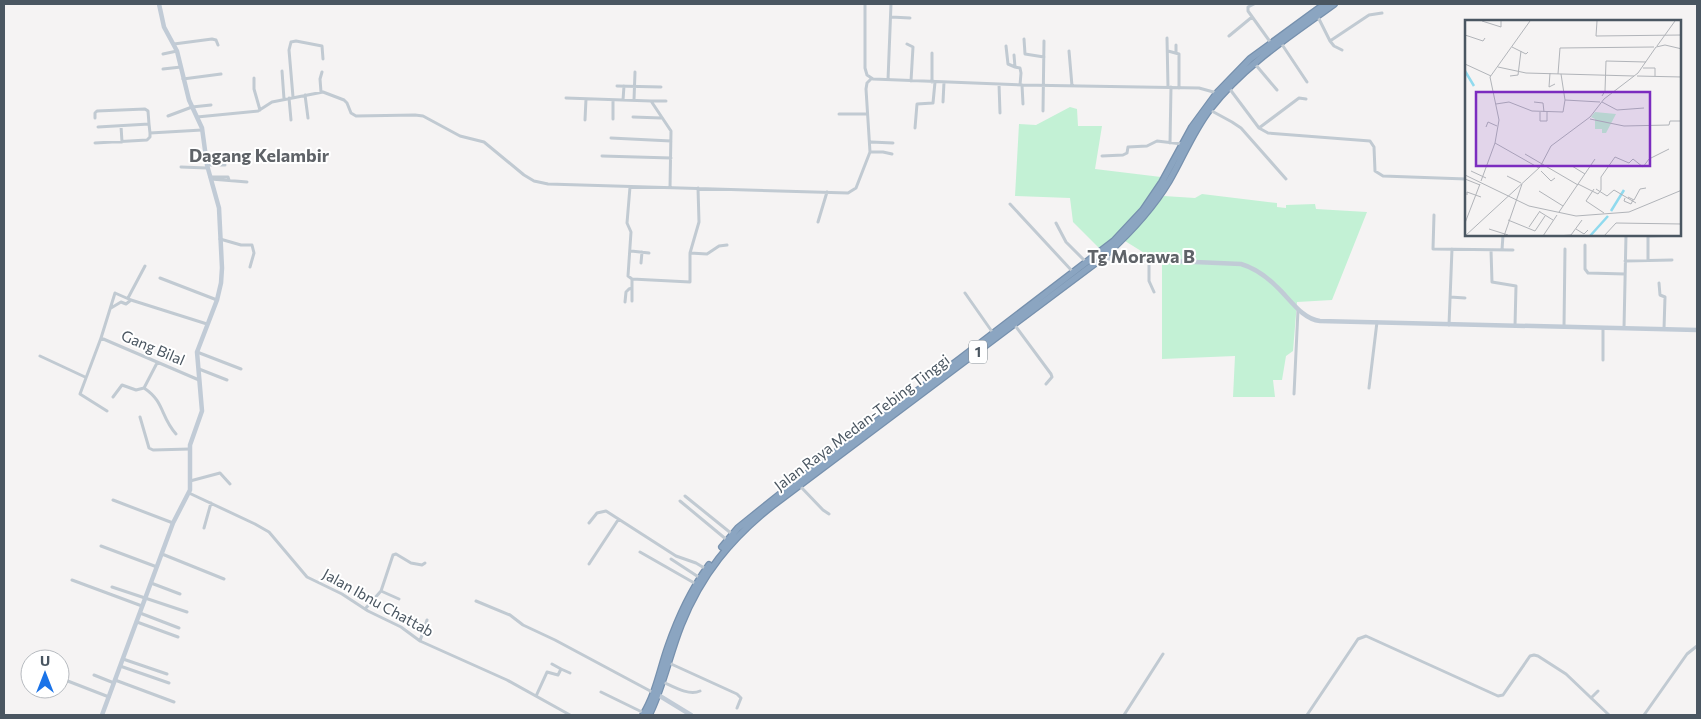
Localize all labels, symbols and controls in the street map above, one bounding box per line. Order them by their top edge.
inset map [1465,20,1681,236]
district label: Dagang Kelambir [189,144,330,166]
district label: Tg Morawa B [1087,245,1195,267]
street label: Gang Bilal [119,326,188,369]
road number: 1 [969,341,987,364]
street label: Jalan Raya Medan-Tebing Tinggi [770,350,953,494]
street label: Jalan Ibnu Chattab [320,564,437,640]
north arrow [20,649,70,699]
text: U [40,652,50,669]

